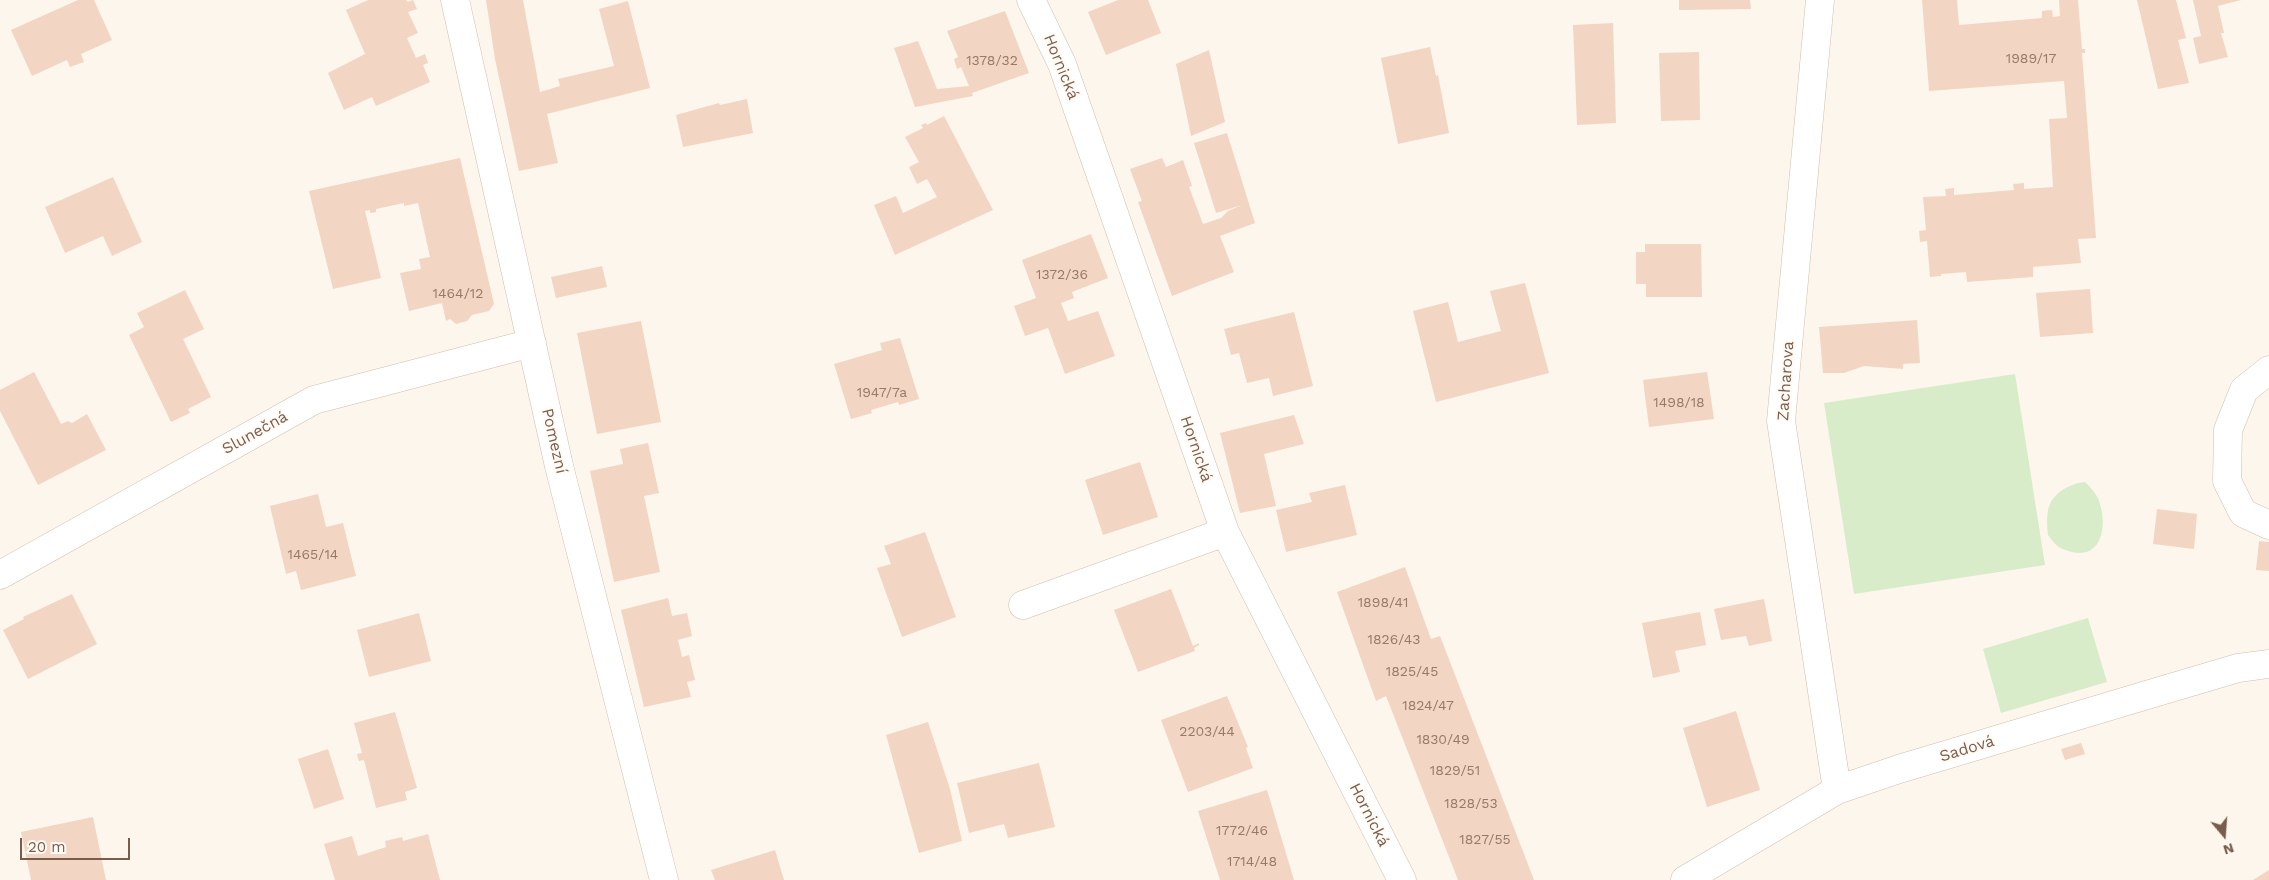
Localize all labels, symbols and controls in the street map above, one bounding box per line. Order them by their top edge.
street label: Hornická [1039,31,1083,103]
house number: 1989/17 [2006,51,2056,67]
house number: 1378/32 [966,53,1018,69]
house number: 1372/36 [1036,267,1088,283]
house number: 1464/12 [433,286,483,302]
street label: Zacharova [1774,340,1798,422]
house number: 1947/7a [857,385,907,401]
house number: 1498/18 [1653,395,1705,411]
street label: Pomezní [537,406,571,476]
street label: Slunečná [219,407,291,459]
street label: Hornická [1176,413,1216,485]
house number: 1465/14 [288,547,338,563]
house number: 1898/41 [1358,595,1408,611]
house number: 1826/43 [1367,632,1421,648]
house number: 1825/45 [1386,664,1438,680]
house number: 1824/47 [1402,698,1454,714]
house number: 2203/44 [1179,724,1235,740]
house number: 1830/49 [1416,732,1470,748]
street label: Sadová [1937,732,1997,766]
house number: 1829/51 [1430,763,1480,779]
street label: Hornická [1345,780,1393,850]
house number: 1828/53 [1444,796,1498,812]
north arrow [2199,810,2249,860]
house number: 1772/46 [1216,823,1268,839]
scale bar [22,828,132,860]
house number: 1827/55 [1459,832,1511,848]
text: 20 m [28,838,66,856]
text: N [2221,840,2236,858]
house number: 1714/48 [1227,854,1277,870]

